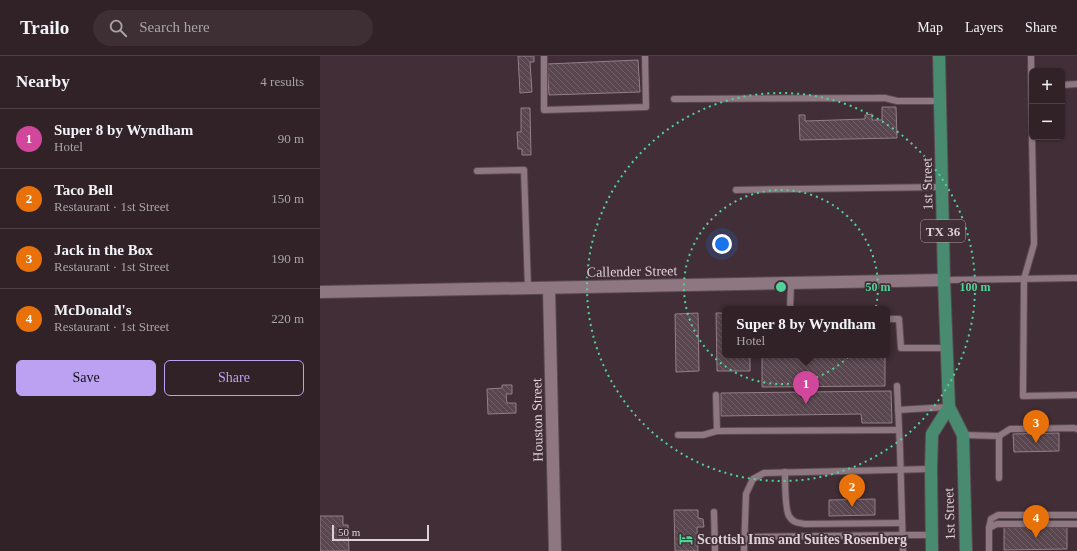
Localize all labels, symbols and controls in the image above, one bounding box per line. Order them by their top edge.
search box [93,10,373,46]
text: Trailo [20,17,69,38]
icon: search [107,17,129,39]
text: Search here [139,19,210,35]
text: Map [917,20,943,35]
text: Layers [965,20,1003,35]
text: Share [1025,20,1057,35]
map controls [1029,68,1065,140]
button: + [1029,68,1065,104]
text: Nearby [16,72,70,91]
text: 4 results [260,74,304,89]
button: − [1029,104,1065,140]
text: Super 8 by Wyndham [54,122,193,138]
text: 1 [26,131,32,146]
text: 90 m [278,131,304,146]
text: Hotel [54,139,83,154]
street label: 1st Street [920,158,935,210]
text: Taco Bell [54,182,113,198]
text: 2 [26,191,32,206]
text: 150 m [271,191,304,206]
text: Restaurant · 1st Street [54,199,169,214]
road number: TX 36 [921,220,965,242]
your location [712,234,732,254]
text: Jack in the Box [54,242,153,258]
text: 3 [26,251,32,266]
text: 190 m [271,251,304,266]
text: Restaurant · 1st Street [54,259,169,274]
street label: Callender Street [587,263,678,280]
centre of rings [774,280,788,294]
text: 50 m [866,280,891,294]
text: 100 m [960,280,991,294]
text: McDonald's [54,302,132,318]
popup [722,306,890,358]
text: 4 [26,311,32,326]
text: 220 m [271,311,304,326]
text: Super 8 by Wyndham [736,316,876,332]
text: Restaurant · 1st Street [54,319,169,334]
text: Hotel [736,333,765,348]
button: Save [16,360,156,396]
button: Share [164,360,304,396]
pin: 1 [793,371,819,404]
street label: Houston Street [529,378,546,462]
pin: 3 [1023,410,1049,443]
pin: 2 [839,474,865,507]
street label: 1st Street [941,487,958,540]
pin: 4 [1023,505,1049,538]
scale bar [332,523,429,542]
text: 50 m [338,526,360,538]
hotel icon: Scottish Inns and Suites Rosenberg [678,531,694,547]
place label: Scottish Inns and Suites Rosenberg [697,532,907,547]

